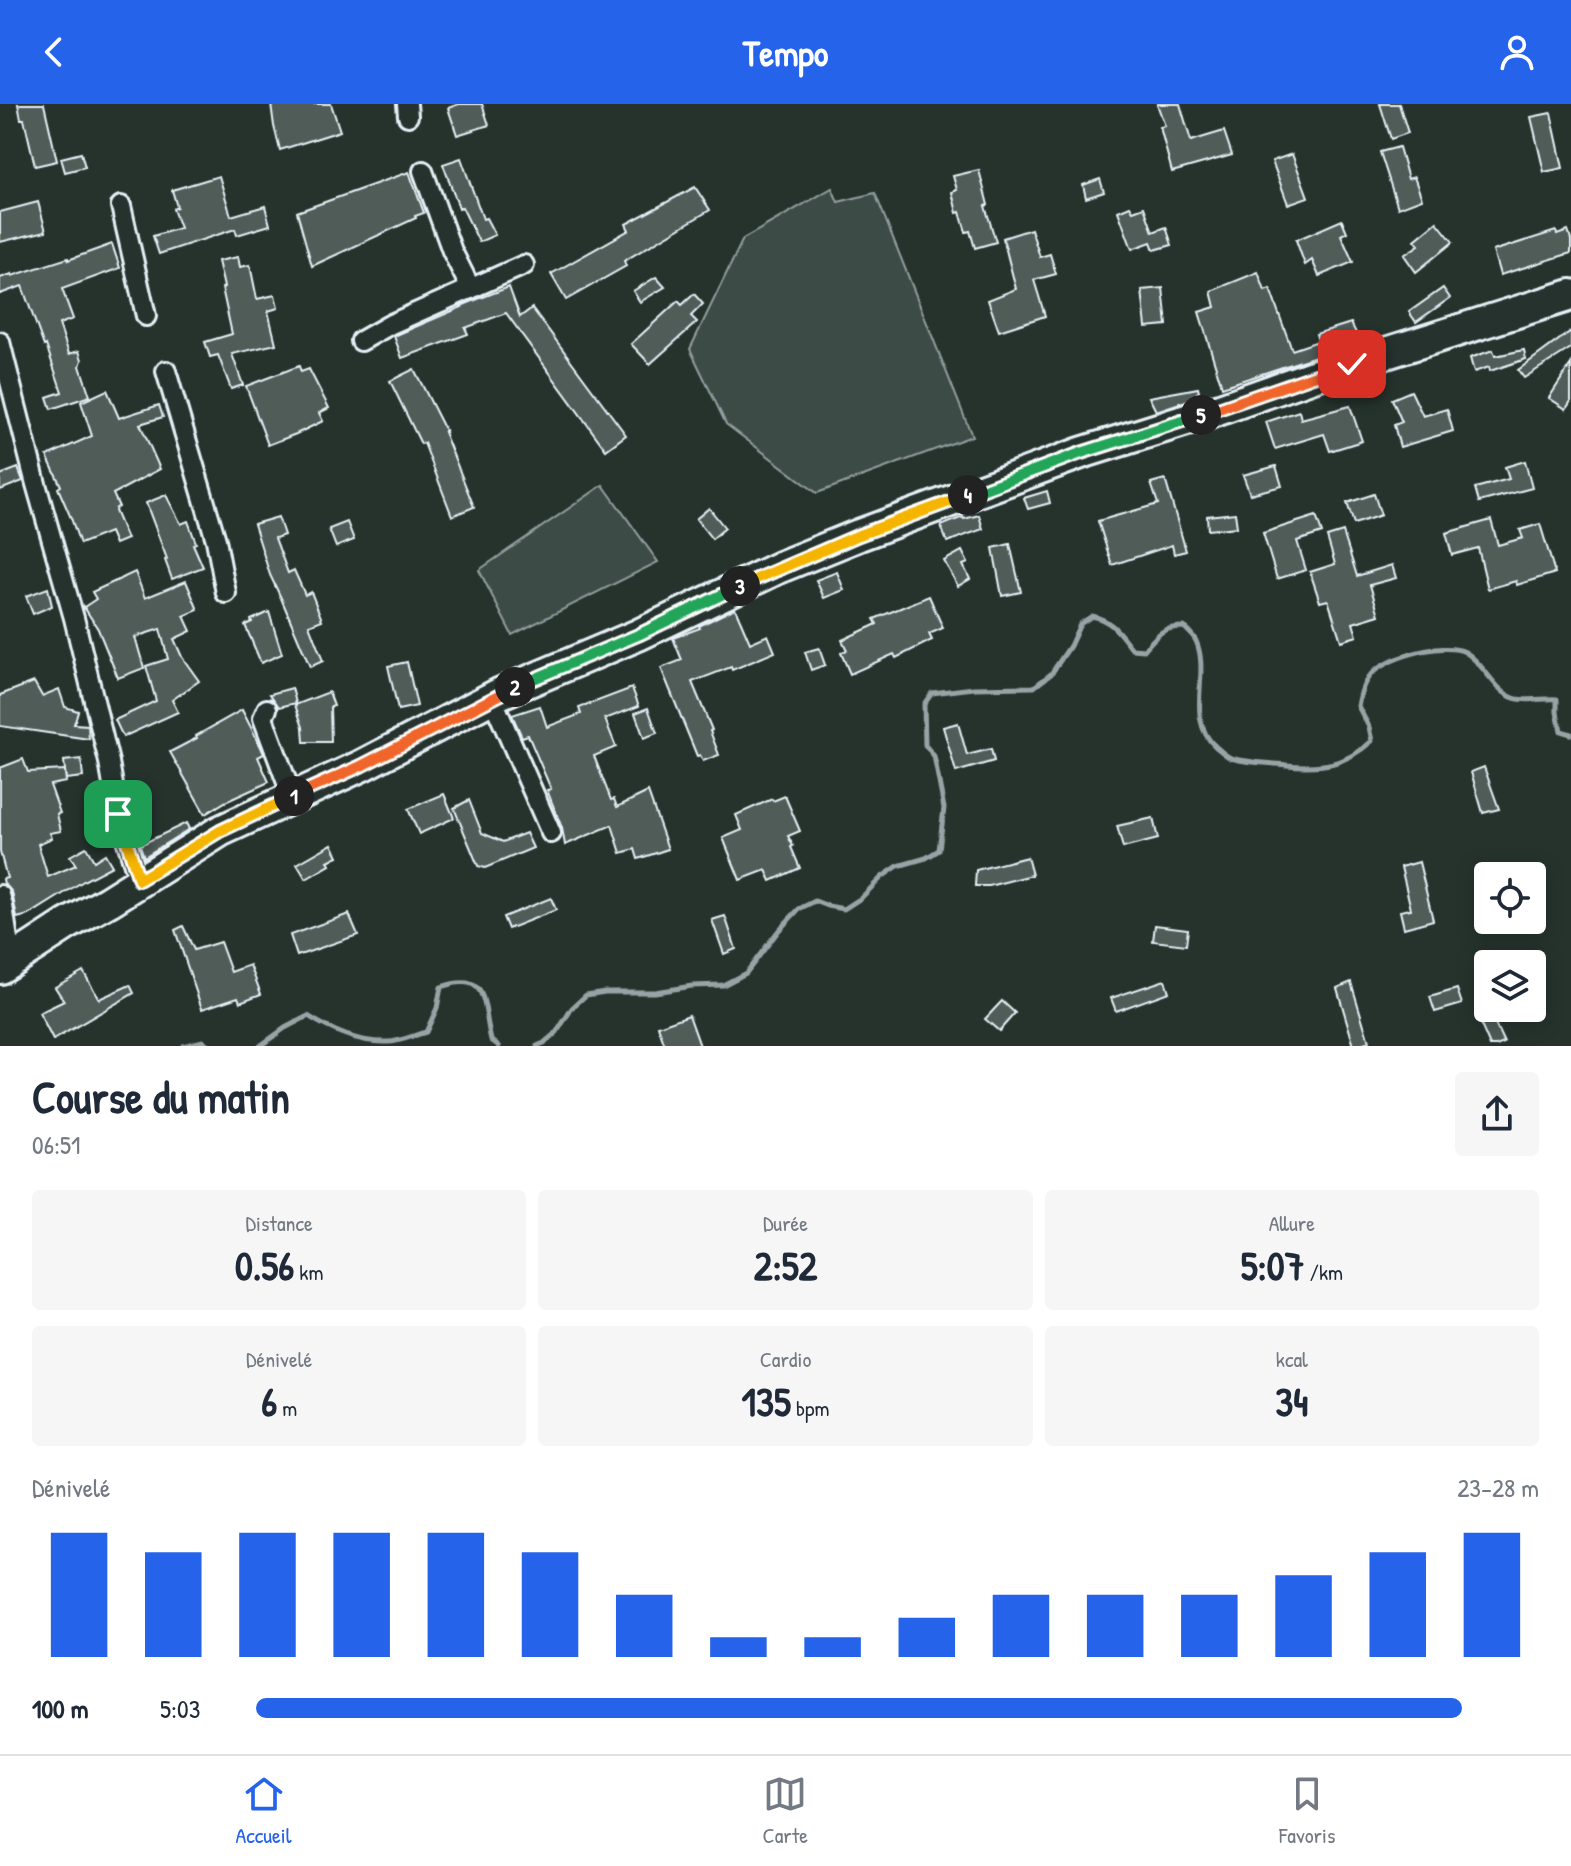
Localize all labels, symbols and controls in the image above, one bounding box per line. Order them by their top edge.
text: Tempo [743,28,828,77]
icon: back [32,30,76,74]
icon: person [1495,30,1539,74]
pin [1318,330,1386,398]
icon: check [1330,342,1374,386]
pin: 5 [1181,395,1221,435]
text: 5 [1196,400,1206,430]
pin: 4 [948,475,988,515]
text: 4 [964,480,972,510]
pin: 3 [720,566,760,606]
text: 3 [735,571,745,601]
pin: 2 [495,667,535,707]
text: 2 [510,672,520,702]
pin: 1 [274,776,314,816]
pin [84,780,152,848]
text: 1 [290,781,298,811]
icon: arrive [96,792,140,836]
map controls [1474,862,1546,1022]
button: locate [1474,862,1546,934]
button: layers [1474,950,1546,1022]
text: Course du matin [32,1067,290,1127]
button: share [1455,1072,1539,1156]
text: 06:51 [32,1127,81,1162]
text: Distance [246,1208,313,1238]
text: Durée [763,1208,808,1238]
text: Allure [1269,1208,1315,1238]
text: 0.56 [235,1238,294,1292]
text: 2:52 [754,1238,817,1292]
text: 5:07 [1241,1238,1305,1292]
text: km [294,1257,323,1287]
text: /km [1305,1257,1343,1287]
text: Dénivelé [246,1344,312,1374]
text: Cardio [760,1344,811,1374]
text: kcal [1276,1344,1308,1374]
text: 6 [261,1374,277,1428]
text: 135 [742,1374,791,1428]
text: 34 [1275,1374,1308,1428]
text: m [277,1393,297,1423]
text: bpm [791,1393,829,1423]
text: Dénivelé [32,1470,110,1505]
text: 23–28 m [1457,1470,1539,1505]
text: 100 m [32,1691,88,1726]
text: 5:03 [160,1691,200,1726]
tab: Accueil [235,1772,292,1850]
tab: Carte [763,1772,808,1850]
tab: Favoris [1279,1772,1335,1850]

